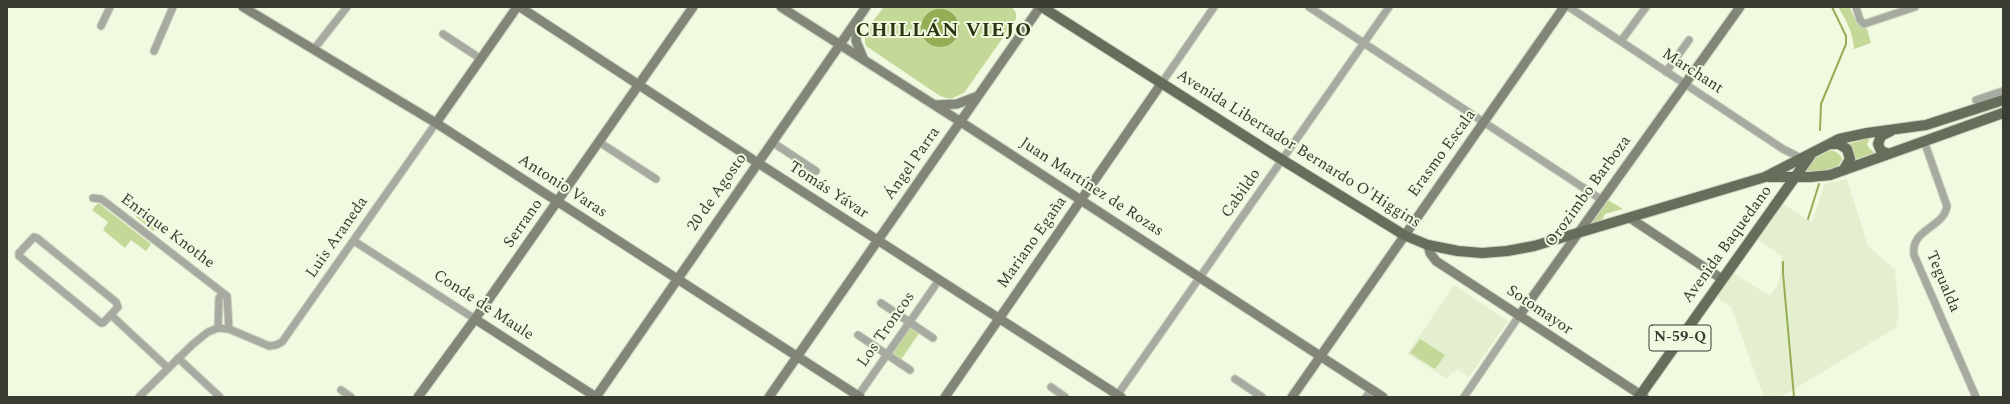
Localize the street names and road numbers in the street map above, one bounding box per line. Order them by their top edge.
street label: Marchant [1658,45,1726,99]
street label: Avenida Libertador Bernardo O'Higgins [1172,66,1424,234]
street label: Erasmo Escala [1405,107,1481,201]
street label: Ángel Parra [881,124,945,204]
street label: Orozimbo Barboza [1542,132,1636,252]
street label: Juan Martínez de Rozas [1016,134,1166,242]
street label: 20 de Agosto [684,150,752,236]
street label: Antonio Varas [514,151,610,223]
street label: Tomás Yávar [785,158,871,224]
street label: Cabildo [1218,166,1266,222]
street label: Avenida Baquedano [1679,183,1777,307]
street label: Enrique Knothe [116,190,218,274]
street label: Mariano Egaña [994,193,1072,293]
street label: Luis Araneda [303,194,373,282]
street label: Serrano [500,196,548,252]
street label: Tegualda [1921,248,1963,316]
street label: Conde de Maule [429,266,537,346]
street label: Sotomayor [1502,282,1576,340]
street label: Los Troncos [854,289,920,371]
road number: N-59-Q [1649,325,1711,351]

